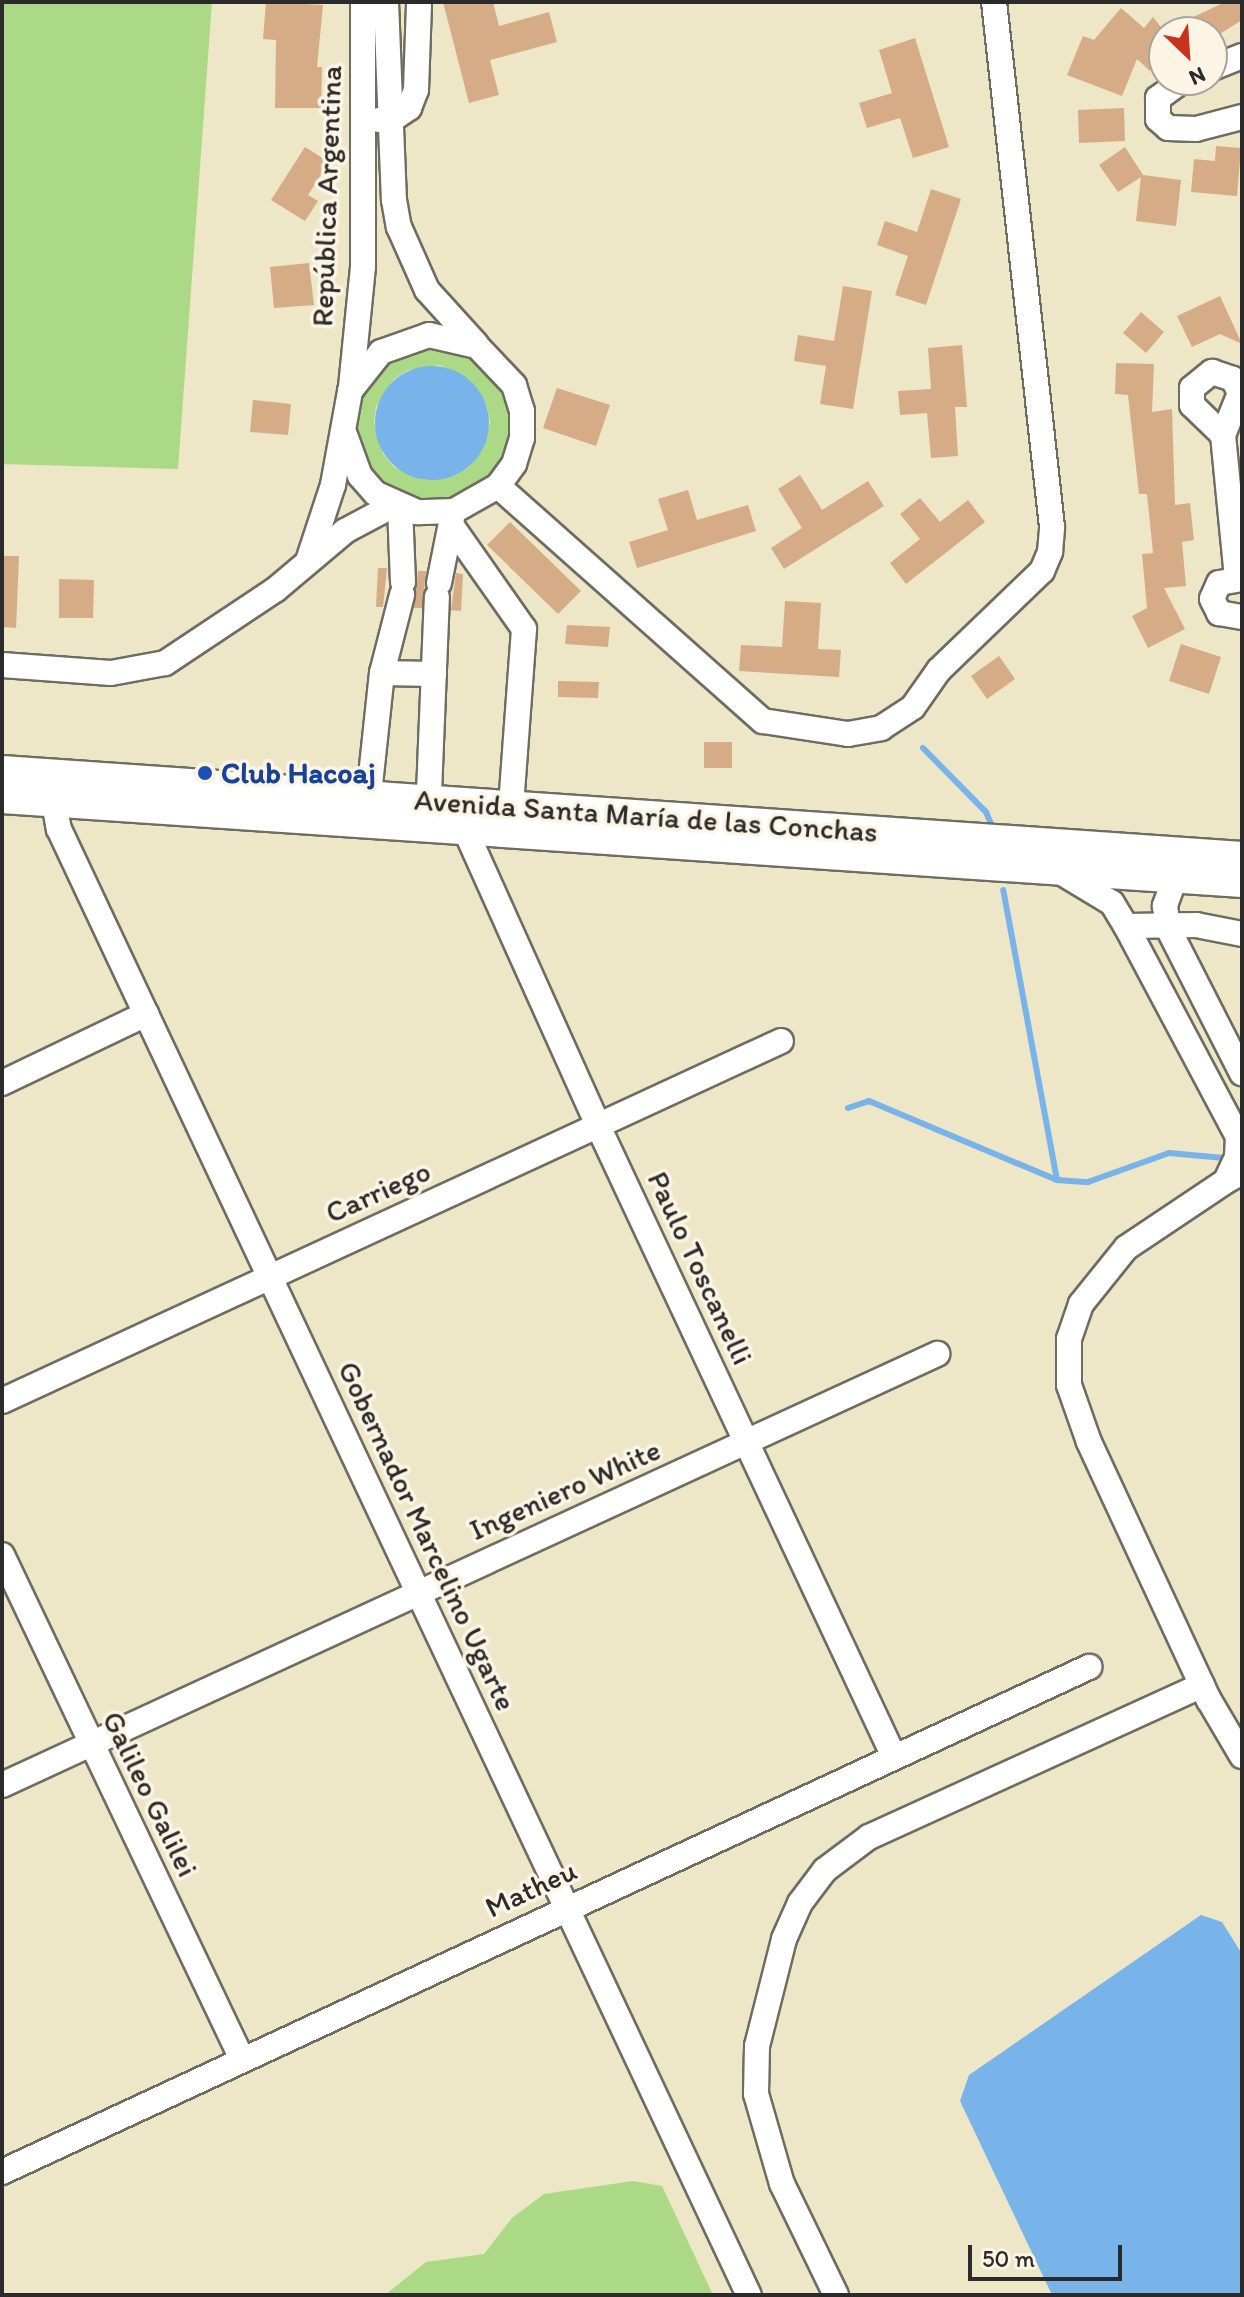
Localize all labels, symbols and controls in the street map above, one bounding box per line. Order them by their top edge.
north arrow [1148,16,1228,96]
text: N [1185,61,1210,92]
street label: República Argentina [304,65,350,327]
place label: Club Hacoaj [221,755,376,791]
marker: Club Hacoaj [196,764,214,782]
street label: Avenida Santa María de las Conchas [414,782,878,850]
street label: Carriego [320,1153,436,1231]
street label: Paulo Toscanelli [640,1167,760,1369]
street label: Gobernador Marcelino Ugarte [330,1356,524,1716]
street label: Ingeniero White [464,1432,666,1548]
street label: Galileo Galilei [94,1705,206,1883]
street label: Matheu [480,1852,582,1926]
scale bar [972,2229,1126,2279]
text: 50 m [982,2244,1035,2273]

